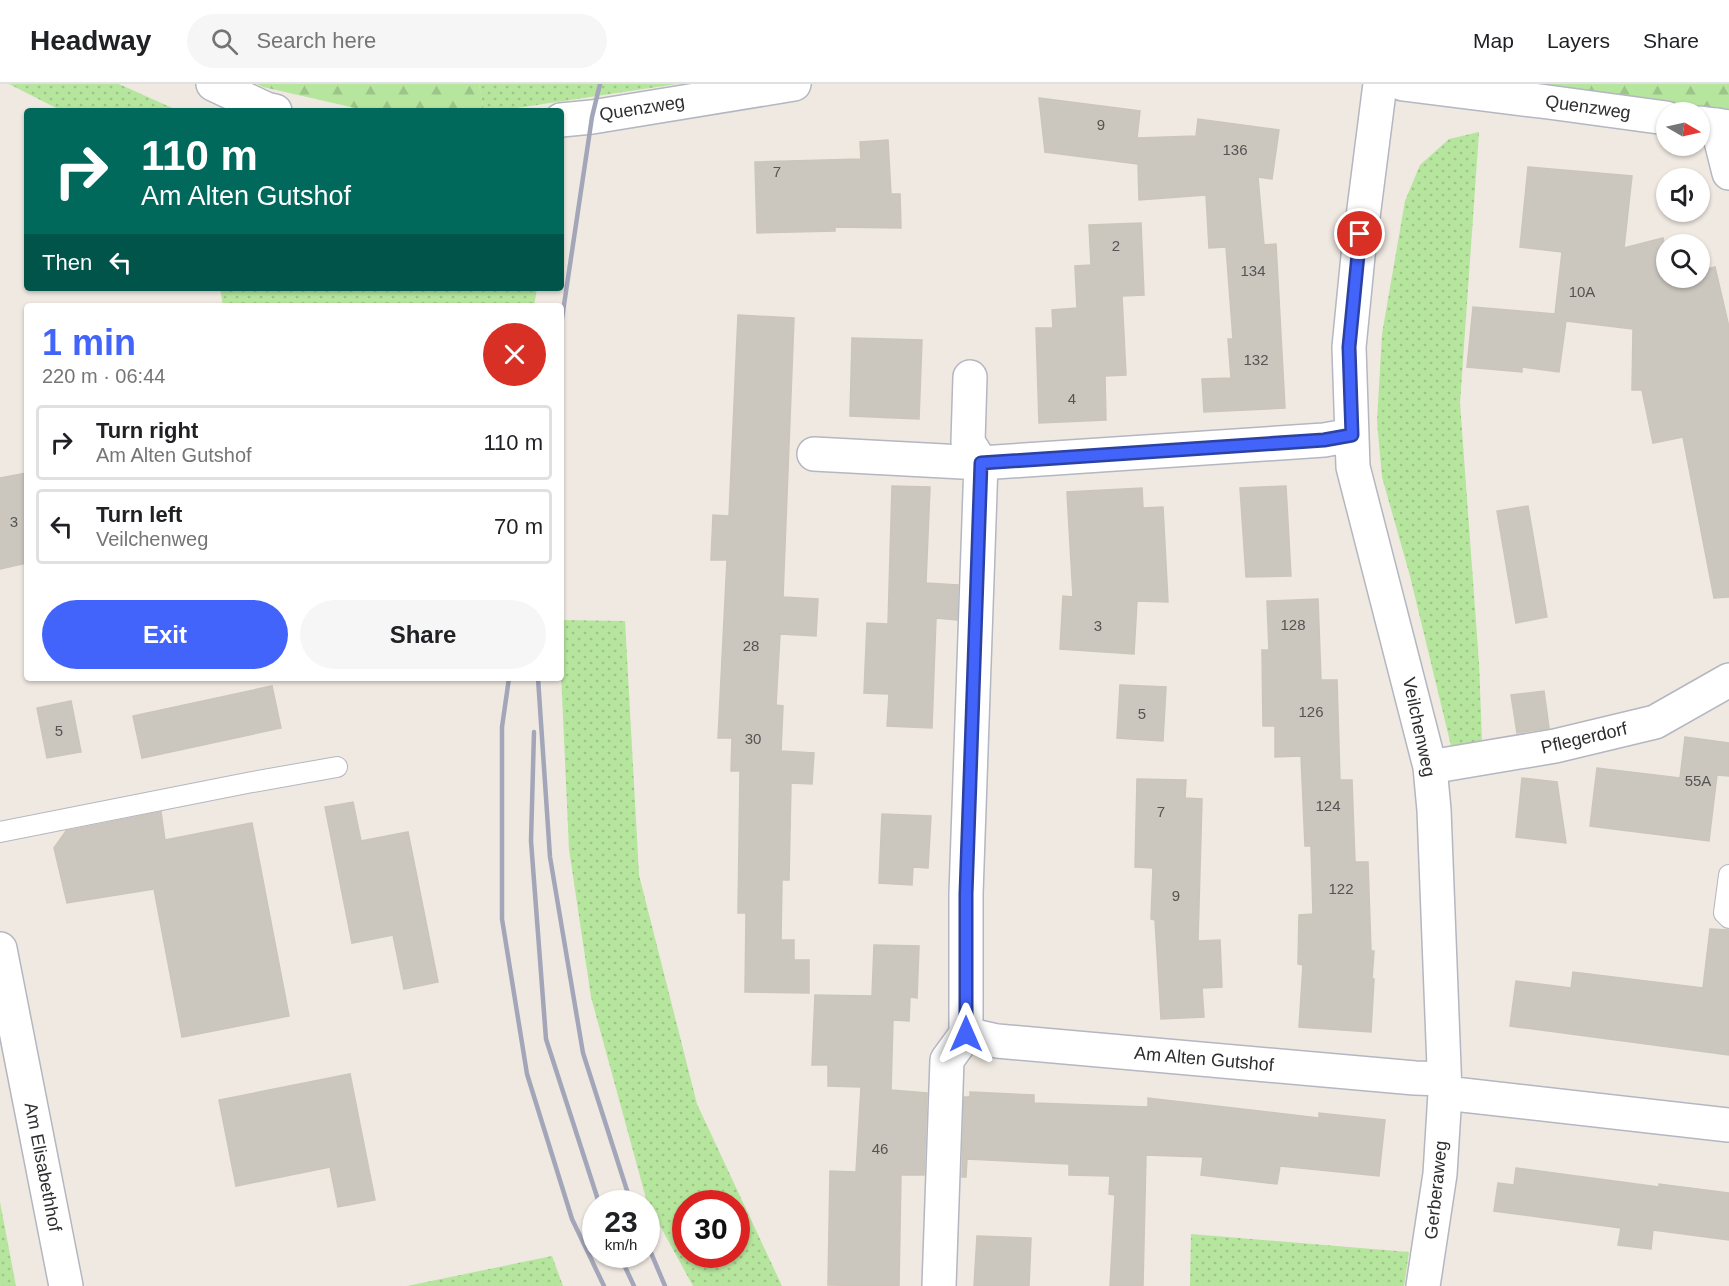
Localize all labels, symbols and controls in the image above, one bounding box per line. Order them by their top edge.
search box [187,14,607,68]
text: Headway [30,25,151,56]
icon: search [208,25,241,58]
text: Search here [256,28,376,53]
text: Map [1473,29,1514,52]
text: Layers [1547,29,1610,52]
text: Share [1643,29,1699,52]
street label: Quenzweg [598,91,686,125]
street label: Quenzweg [1544,91,1632,123]
north arrow [1656,102,1710,156]
map controls [1656,102,1710,288]
house number: 9 [1097,116,1105,133]
icon: right [42,132,120,210]
text: 110 m [141,132,258,179]
house number: 136 [1222,141,1248,158]
house number: 7 [773,163,781,180]
button: sound [1656,168,1710,222]
text: Am Alten Gutshof [141,181,351,211]
pin [1334,208,1385,259]
icon: arrive [1343,217,1376,250]
button: search [1656,234,1710,288]
house number: 2 [1112,237,1120,254]
icon: left [104,246,137,279]
text: Then [42,250,92,275]
house number: 134 [1240,262,1266,279]
house number: 10A [1569,283,1595,300]
text: 1 min [42,322,136,363]
button: close [483,323,546,386]
house number: 132 [1243,351,1269,368]
text: 220 m · 06:44 [42,365,165,387]
house number: 4 [1068,390,1076,407]
text: Turn right [96,418,198,443]
icon: right [45,426,78,459]
text: 110 m [483,430,543,455]
text: Am Alten Gutshof [96,444,252,466]
text: Turn left [96,502,182,527]
icon: left [45,510,78,543]
house number: 3 [10,513,18,530]
text: 70 m [494,514,543,539]
text: Veilchenweg [96,528,208,550]
button: Exit [42,600,288,669]
button: Share [300,600,546,669]
house number: 128 [1280,616,1306,633]
house number: 3 [1094,617,1102,634]
house number: 28 [743,637,759,654]
street label: Veilchenweg [1399,675,1439,779]
house number: 126 [1298,703,1324,720]
house number: 5 [1138,705,1146,722]
street label: Pflegerdorf [1539,718,1630,758]
house number: 5 [55,722,63,739]
house number: 30 [745,730,761,747]
house number: 55A [1685,772,1711,789]
house number: 124 [1315,797,1341,814]
house number: 7 [1157,803,1165,820]
house number: 122 [1328,880,1354,897]
house number: 9 [1172,887,1180,904]
position arrow [934,1002,998,1066]
street label: Am Alten Gutshof [1133,1043,1276,1075]
street label: Am Elisabethhof [21,1101,66,1234]
house number: 46 [872,1140,888,1157]
street label: Gerberaweg [1421,1140,1451,1240]
speed limit sign: 30 [672,1190,750,1268]
text: 23 [604,1205,638,1238]
text: km/h [605,1236,637,1253]

